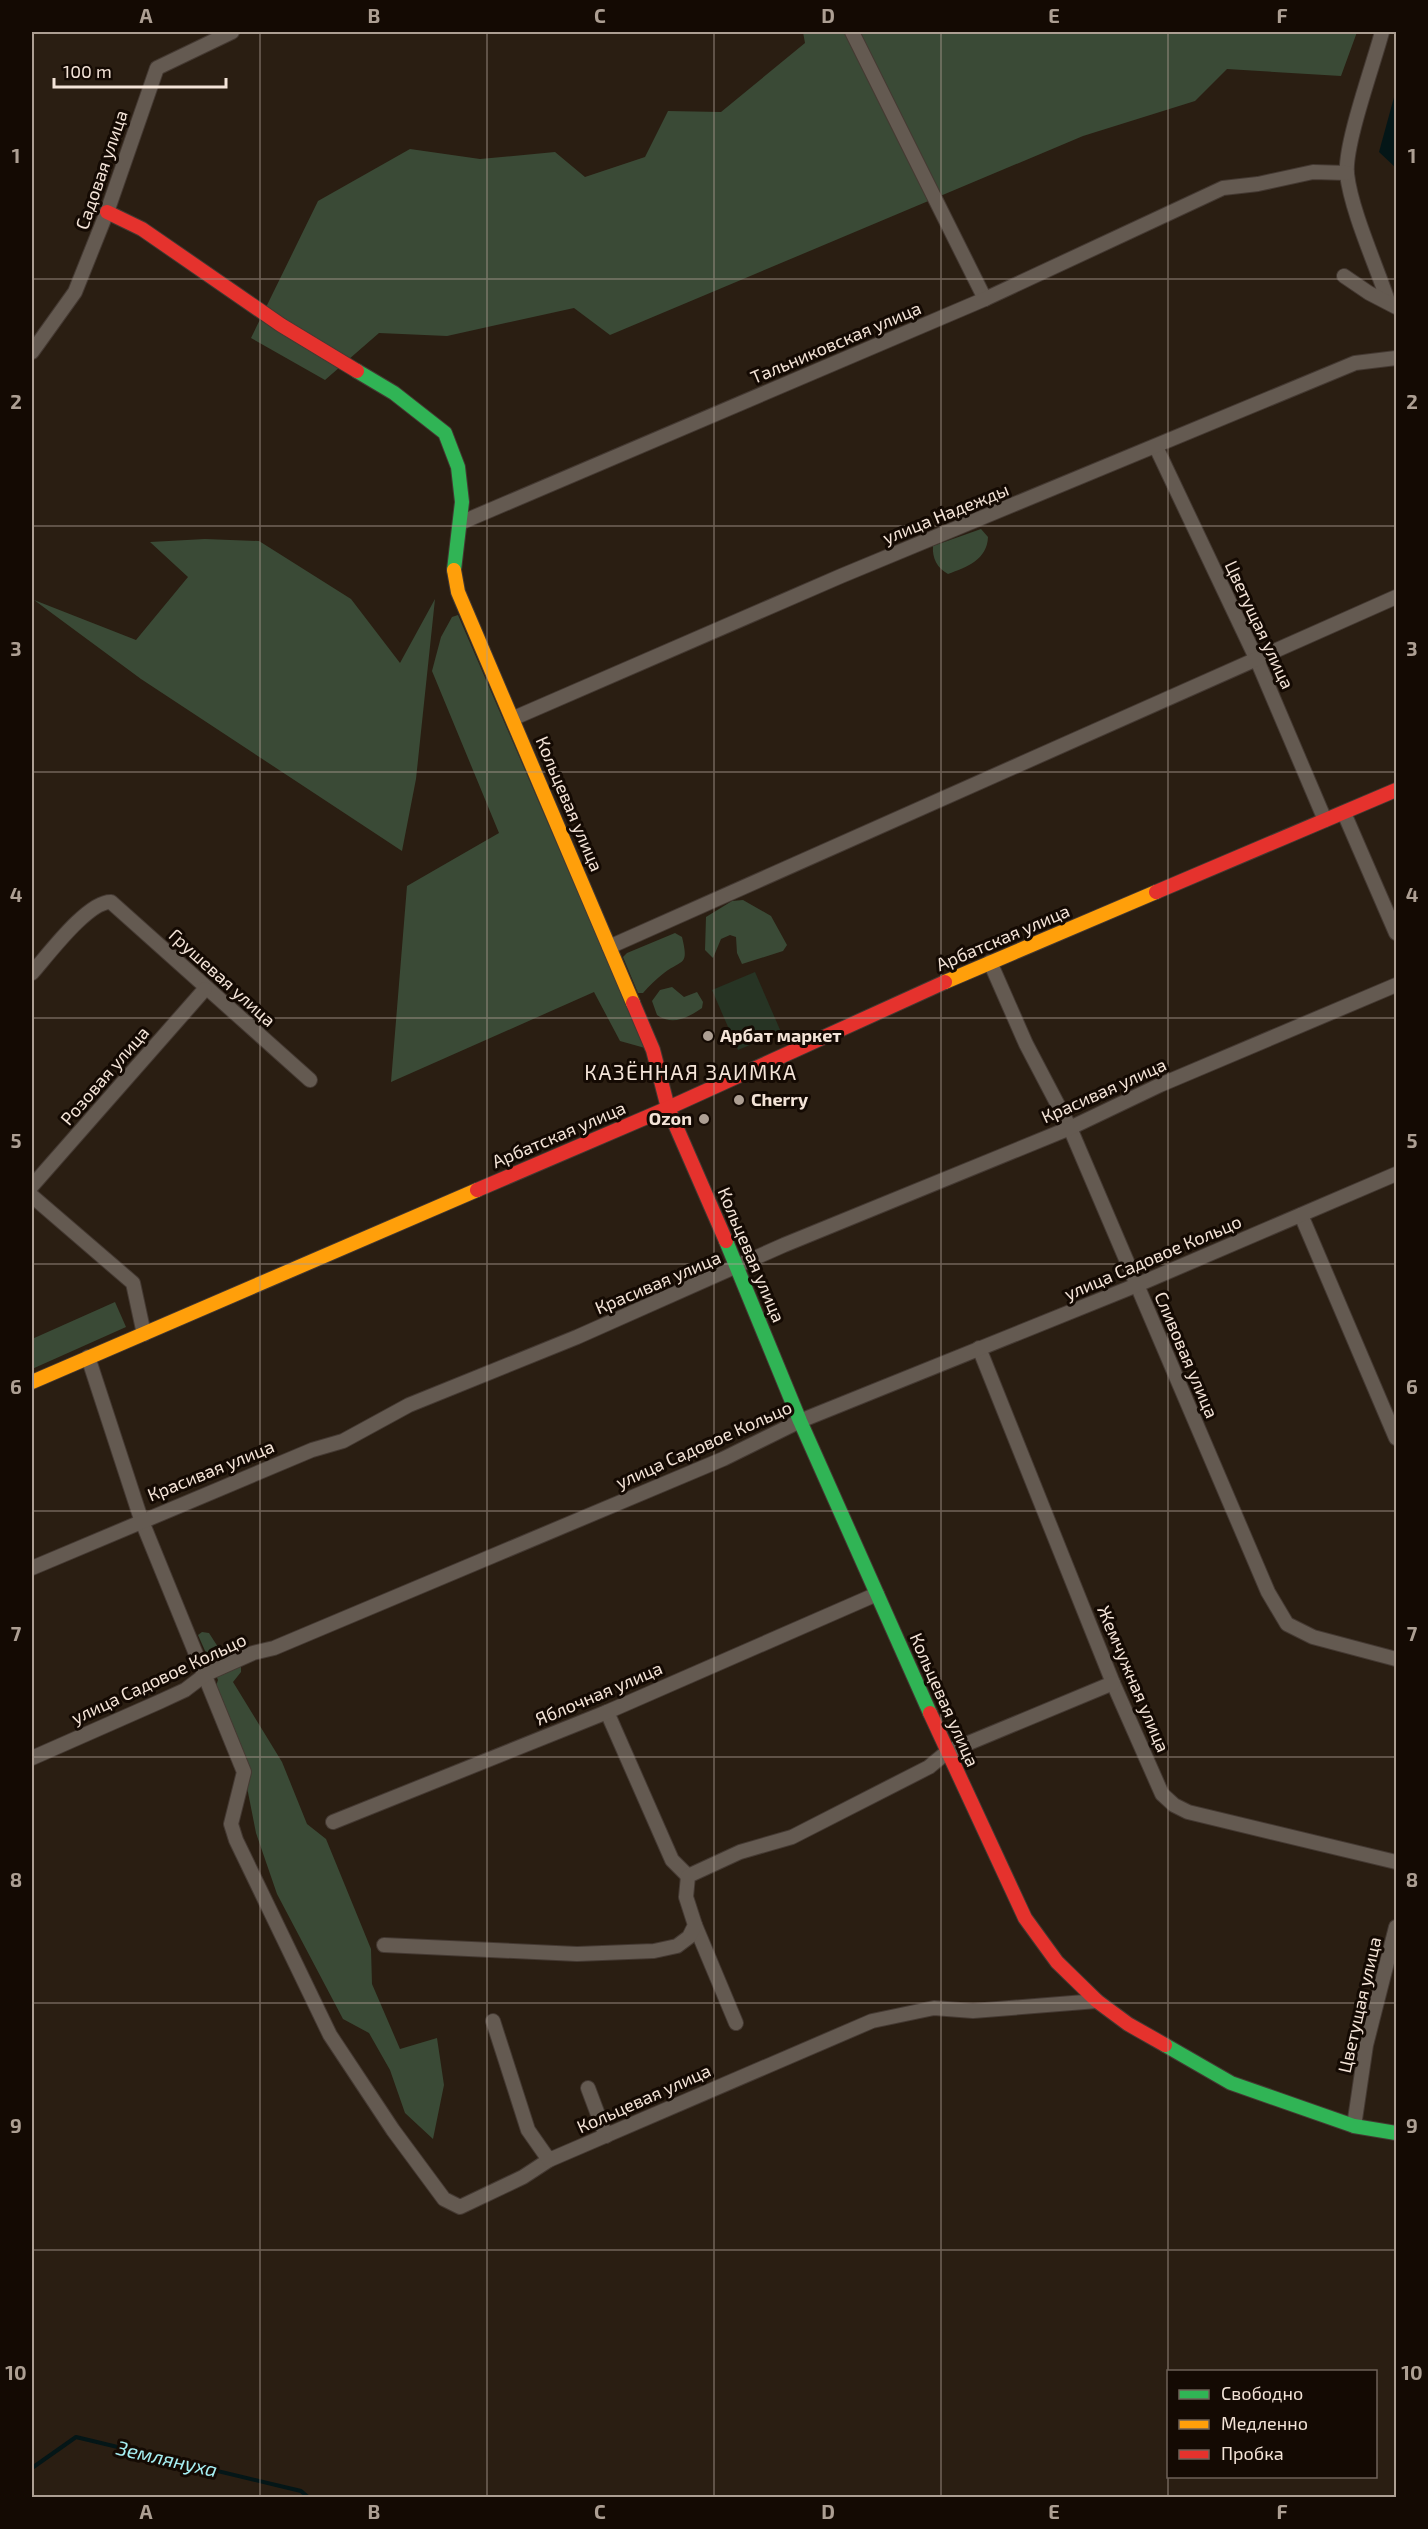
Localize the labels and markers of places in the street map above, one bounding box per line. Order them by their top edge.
place label: Арбат маркет [720,1024,841,1046]
marker: Арбат маркет [701,1029,715,1043]
place label: Cherry [751,1088,809,1110]
marker: Cherry [732,1093,746,1107]
place label: Ozon [649,1107,692,1129]
marker: Ozon [697,1112,711,1126]

